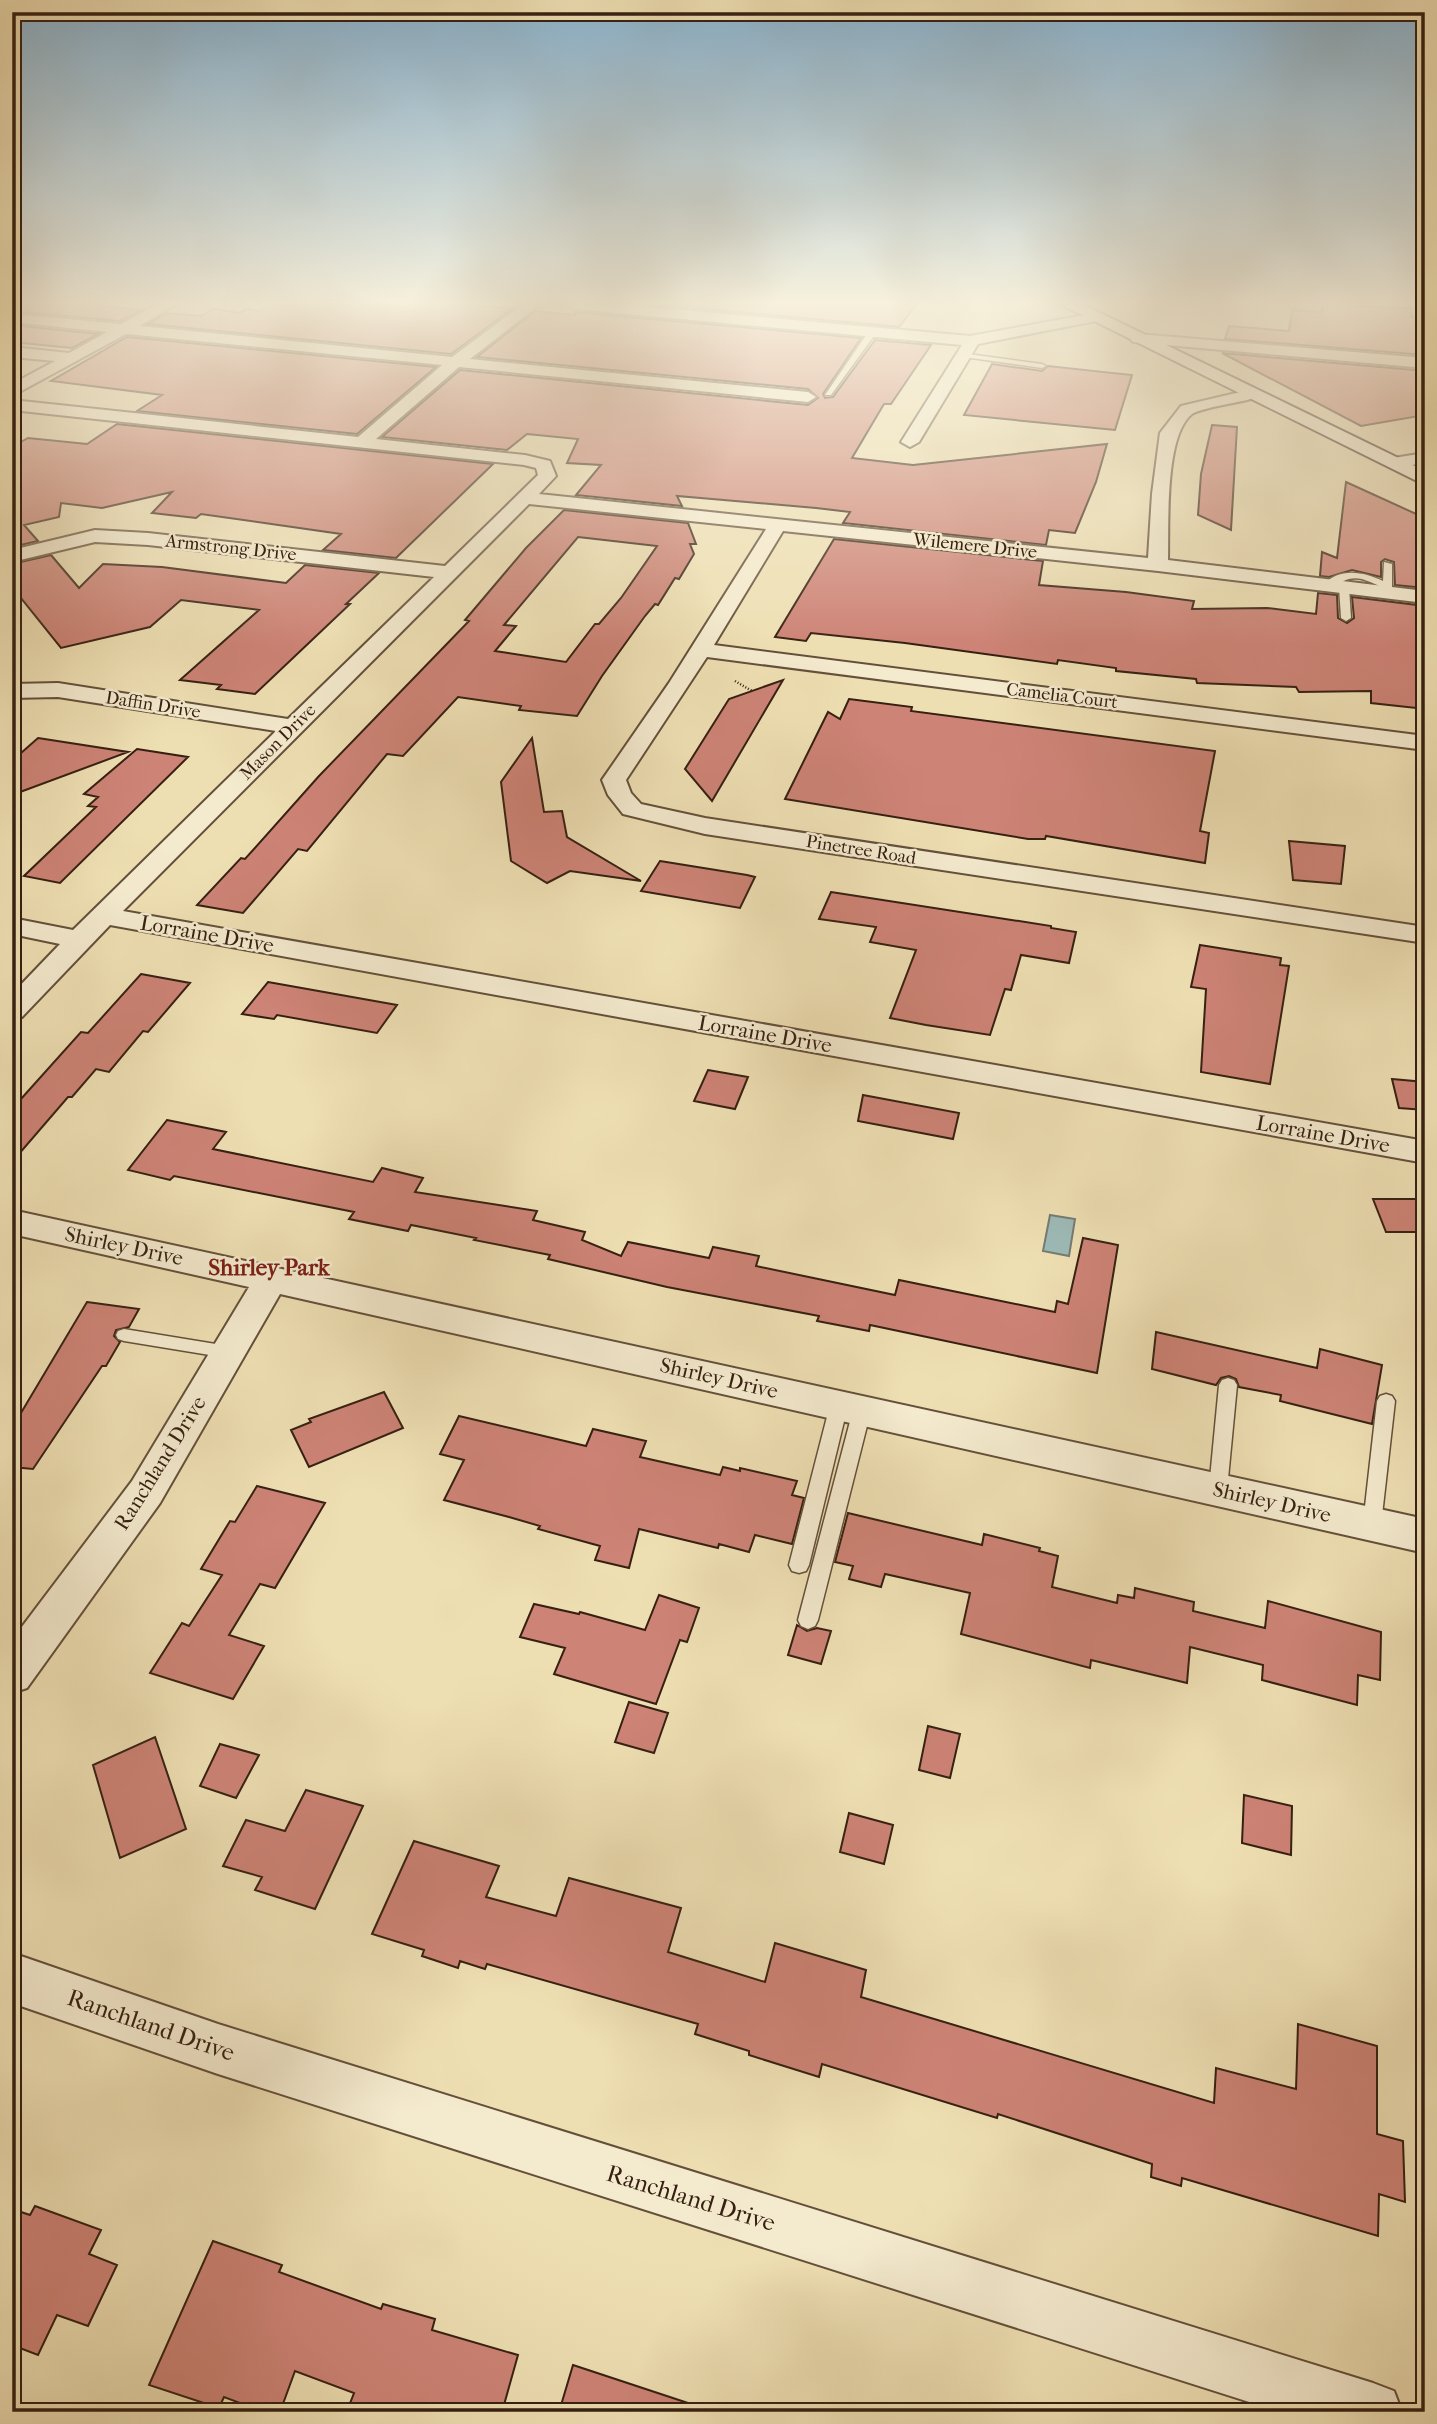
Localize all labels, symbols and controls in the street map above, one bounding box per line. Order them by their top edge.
street label: Wilemere Drive [911,529,1038,563]
street label: Armstrong Drive [163,531,298,565]
street label: Camelia Court [1005,679,1119,713]
street label: Daffin Drive [104,687,202,723]
street label: Mason Drive [236,700,320,784]
street label: Pinetree Road [804,831,918,869]
street label: Lorraine Drive [138,910,276,958]
street label: Lorraine Drive [696,1010,834,1058]
street label: Lorraine Drive [1254,1110,1392,1158]
street label: Shirley Drive [63,1222,185,1270]
district label: Shirley Park [208,1254,331,1281]
street label: Shirley Drive [658,1353,780,1403]
street label: Ranchland Drive [109,1392,211,1534]
street label: Shirley Drive [1211,1477,1333,1527]
street label: Ranchland Drive [64,1983,238,2067]
street label: Ranchland Drive [603,2159,779,2237]

